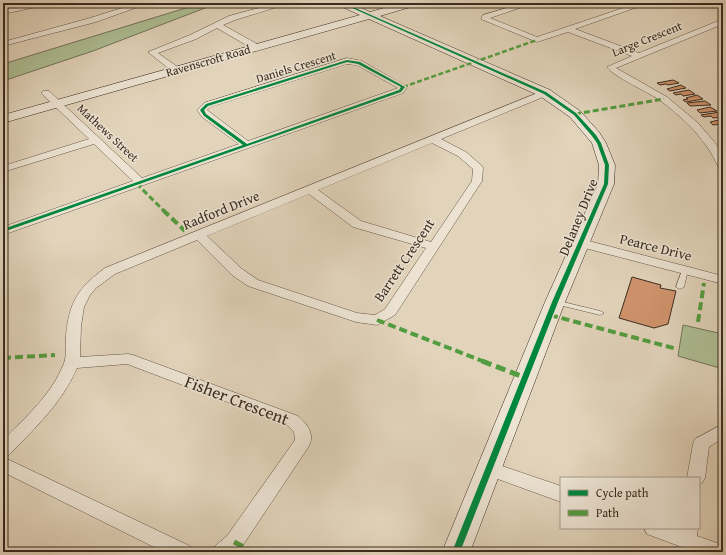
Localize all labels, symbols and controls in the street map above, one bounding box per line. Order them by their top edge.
street label: Large Crescent [609,16,685,60]
street label: Ravenscroft Road [164,40,253,81]
street label: Daniels Crescent [254,46,339,87]
street label: Mathews Street [74,100,143,166]
street label: Delaney Drive [553,175,603,259]
street label: Radford Drive [180,185,263,235]
street label: Barrett Crescent [369,214,439,306]
street label: Pearce Drive [618,228,695,266]
street label: Fisher Crescent [181,368,293,431]
legend [560,477,700,529]
text: Cycle path [596,484,649,501]
text: Path [596,504,619,521]

